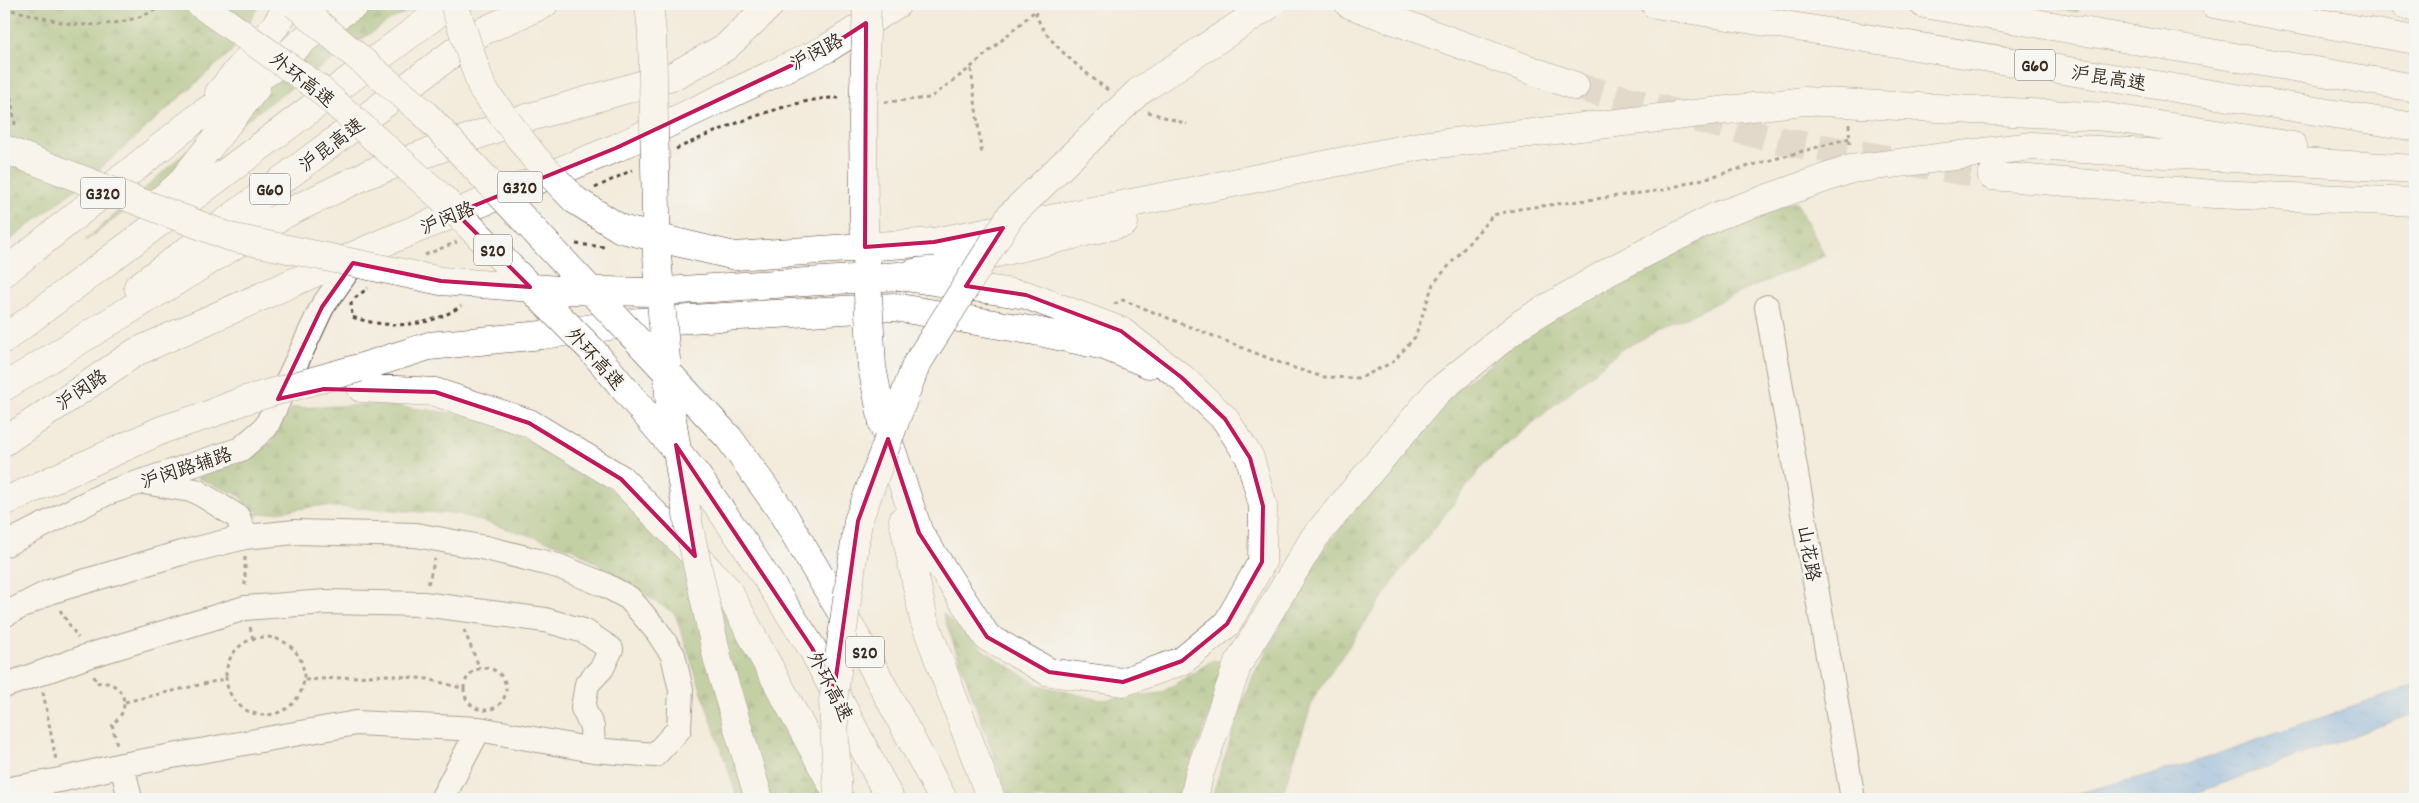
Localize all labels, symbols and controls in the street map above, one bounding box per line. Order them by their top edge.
street label: 沪闵路 [786,29,849,79]
street label: 外环高速 [263,48,339,116]
road number: G60 [2015,50,2055,80]
street label: 沪昆高速 [2069,61,2148,100]
street label: 沪昆高速 [295,113,372,180]
road number: G320 [498,172,542,202]
road number: G60 [250,173,290,204]
road number: G320 [80,178,126,208]
street label: 沪闵路 [417,197,480,243]
road number: S20 [474,234,512,266]
street label: 外环高速 [558,323,629,398]
street label: 沪闵路 [52,365,114,419]
street label: 沪闵路辅路 [138,443,236,498]
street label: 山花路 [1788,523,1825,584]
road number: S20 [846,636,884,668]
street label: 外环高速 [799,648,857,728]

